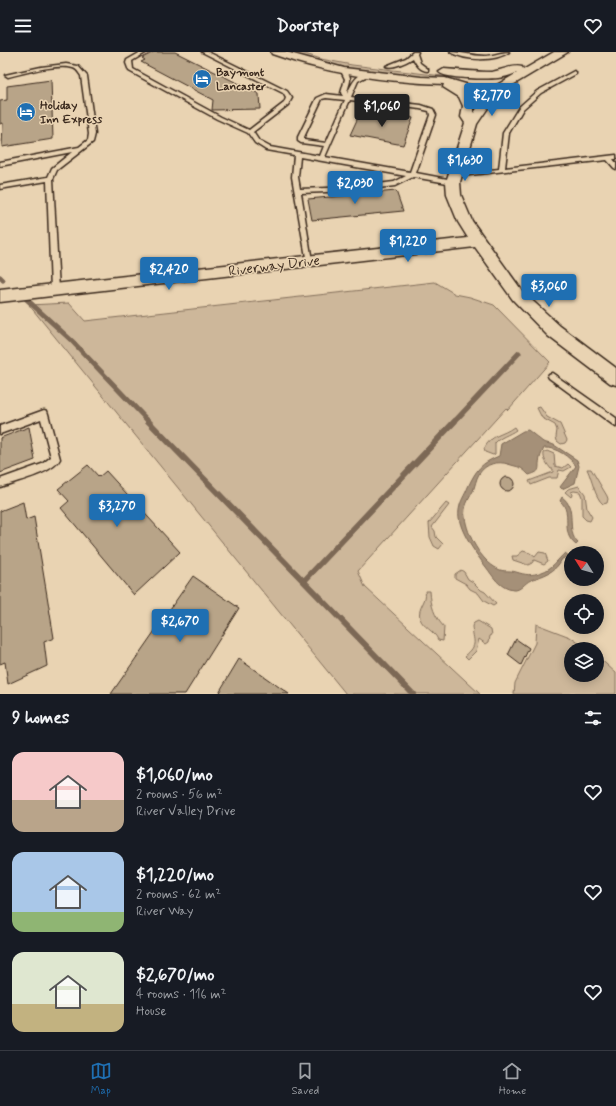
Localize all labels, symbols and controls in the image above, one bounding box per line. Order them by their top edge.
text: Doorstep [277,14,339,38]
icon: menu [12,15,34,37]
icon: heart [582,15,604,37]
place label: Baymont Lancaster [216,65,266,95]
hotel icon: Baymont Lancaster [191,68,213,90]
pin: $2,770 [459,83,525,117]
text: $2,770 [473,87,511,104]
pin: $1,060 [349,94,415,128]
place label: Holiday Inn Express [40,98,103,128]
text: $1,060 [363,98,401,115]
hotel icon: Holiday Inn Express [15,101,37,123]
pin: $1,630 [432,148,498,182]
text: $1,630 [447,152,483,169]
pin: $2,030 [322,171,388,205]
text: $2,030 [337,175,373,192]
pin: $1,220 [375,229,441,263]
text: $1,220 [389,233,427,250]
street label: Riverway Drive [227,251,321,281]
pin: $2,420 [136,257,202,291]
text: $2,420 [149,261,189,278]
pin: $3,060 [516,274,582,308]
text: $3,060 [530,278,568,295]
pin: $3,270 [84,494,150,528]
text: $3,270 [98,498,136,515]
north arrow [564,546,604,586]
map controls [564,546,604,682]
button: locate [564,594,604,634]
pin: $2,670 [147,609,213,643]
text: $2,670 [161,613,199,630]
button: layers [564,642,604,682]
text: 9 homes [12,707,69,729]
icon: filters [582,707,604,729]
text: $1,060/mo [136,764,213,786]
icon: home [44,768,92,816]
icon: heart [582,781,604,803]
text: 2 rooms · 56 m² [136,786,223,803]
text: River Valley Drive [136,803,236,820]
text: $1,220/mo [136,864,214,886]
icon: home [44,868,92,916]
icon: heart [582,881,604,903]
text: 2 rooms · 62 m² [136,886,221,903]
text: River Way [136,903,193,920]
text: $2,670/mo [136,964,215,986]
icon: home [44,968,92,1016]
icon: heart [582,981,604,1003]
text: 4 rooms · 116 m² [136,986,226,1003]
text: House [136,1003,167,1020]
tab: Map [90,1060,112,1098]
tab: Saved [291,1060,319,1098]
tab: Home [499,1060,526,1098]

